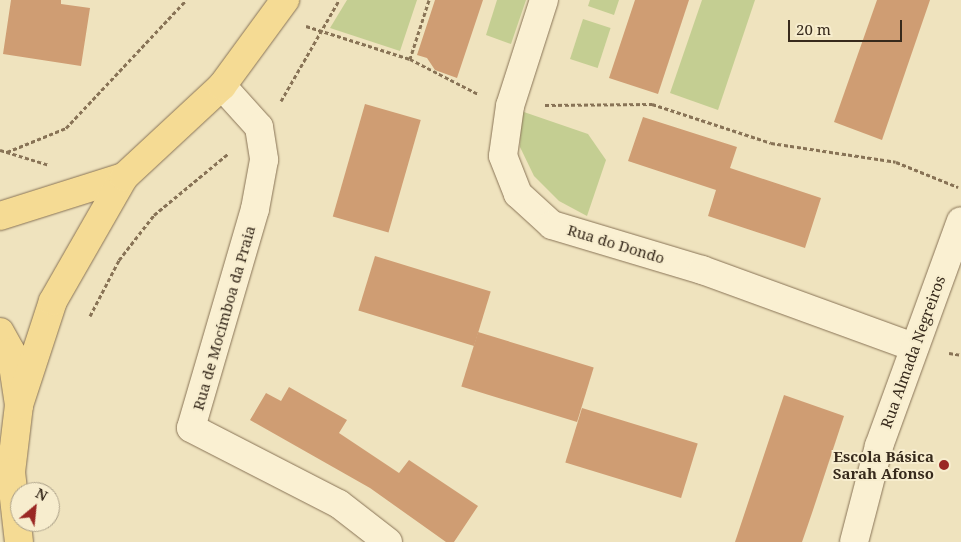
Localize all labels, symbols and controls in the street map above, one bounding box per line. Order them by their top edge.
scale bar [791,10,905,42]
text: 20 m [796,19,831,39]
street label: Rua do Dondo [565,221,667,267]
street label: Rua de Mocímboa da Praia [189,224,259,412]
street label: Rua Almada Negreiros [877,273,949,431]
place label: Escola Básica Sarah Afonso [833,447,934,482]
marker: Escola Básica Sarah Afonso [938,459,950,471]
north arrow [10,482,60,532]
text: N [32,483,51,505]

